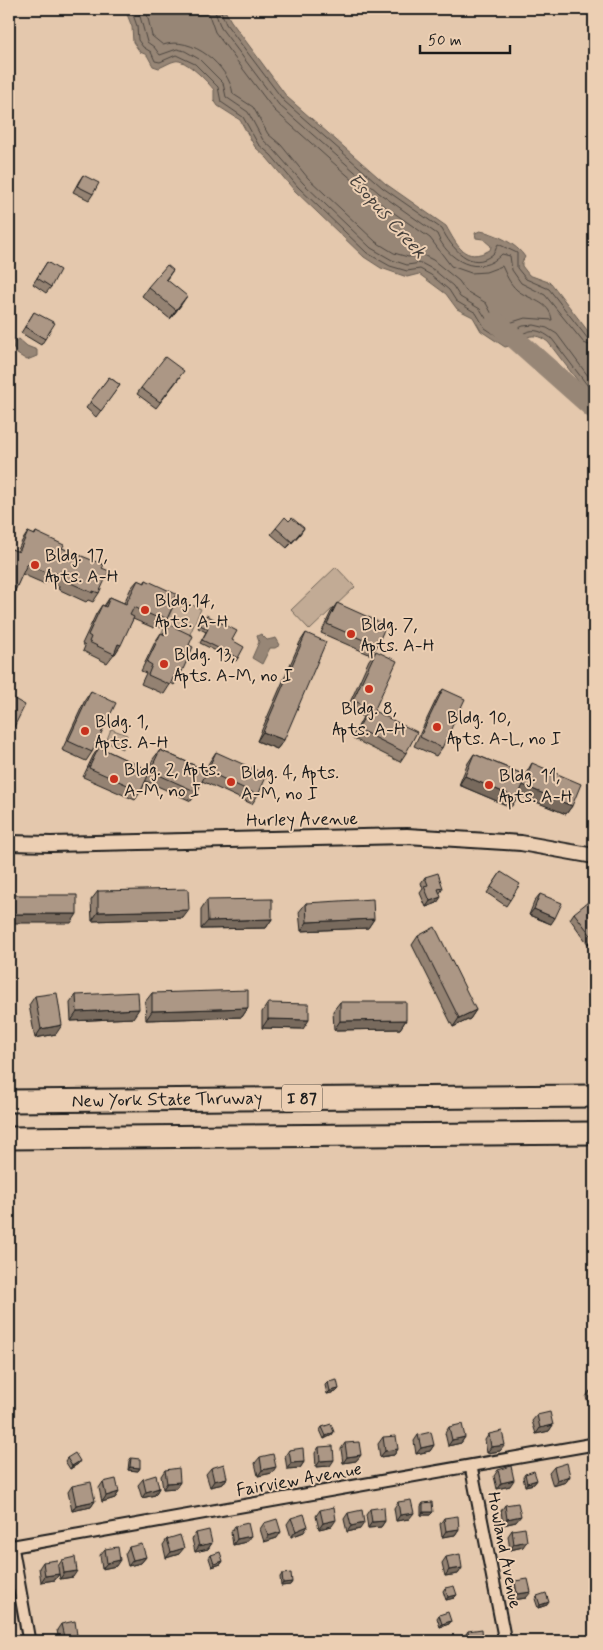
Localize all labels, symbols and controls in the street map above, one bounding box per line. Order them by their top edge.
scale bar [420,22,510,54]
text: 50 m [428,31,462,51]
water label: Esopus Creek [342,168,432,264]
place label: Bldg. 17, Apts. A-H [45,544,119,590]
marker: Bldg. 17, Apts. A-H [29,559,41,571]
place label: Bldg.14, Apts. A-H [155,589,229,635]
marker: Bldg.14, Apts. A-H [139,604,151,616]
place label: Bldg. 7, Apts. A-H [361,613,435,659]
marker: Bldg. 7, Apts. A-H [345,628,357,640]
place label: Bldg. 13, Apts. A-M, no I [174,643,293,689]
marker: Bldg. 13, Apts. A-M, no I [158,658,170,670]
marker: Bldg. 8, Apts. A-H [363,683,375,695]
place label: Bldg. 8, Apts. A-H [332,697,406,743]
place label: Bldg. 10, Apts. A-L, no I [447,706,561,752]
place label: Bldg. 1, Apts. A-H [95,710,169,756]
marker: Bldg. 10, Apts. A-L, no I [431,721,443,733]
marker: Bldg. 1, Apts. A-H [79,725,91,737]
place label: Bldg. 2, Apts. A-M, no I [124,758,220,803]
place label: Bldg. 4, Apts. A-M, no I [241,761,339,806]
place label: Bldg. 11, Apts. A-H [499,764,573,810]
marker: Bldg. 2, Apts. A-M, no I [108,773,120,785]
marker: Bldg. 4, Apts. A-M, no I [225,776,237,788]
marker: Bldg. 11, Apts. A-H [483,779,495,791]
street label: Hurley Avenue [246,807,358,833]
road number: I 87 [282,1084,322,1112]
street label: New York State Thruway [71,1086,263,1114]
street label: Fairview Avenue [235,1457,364,1503]
street label: Howland Avenue [481,1490,527,1611]

